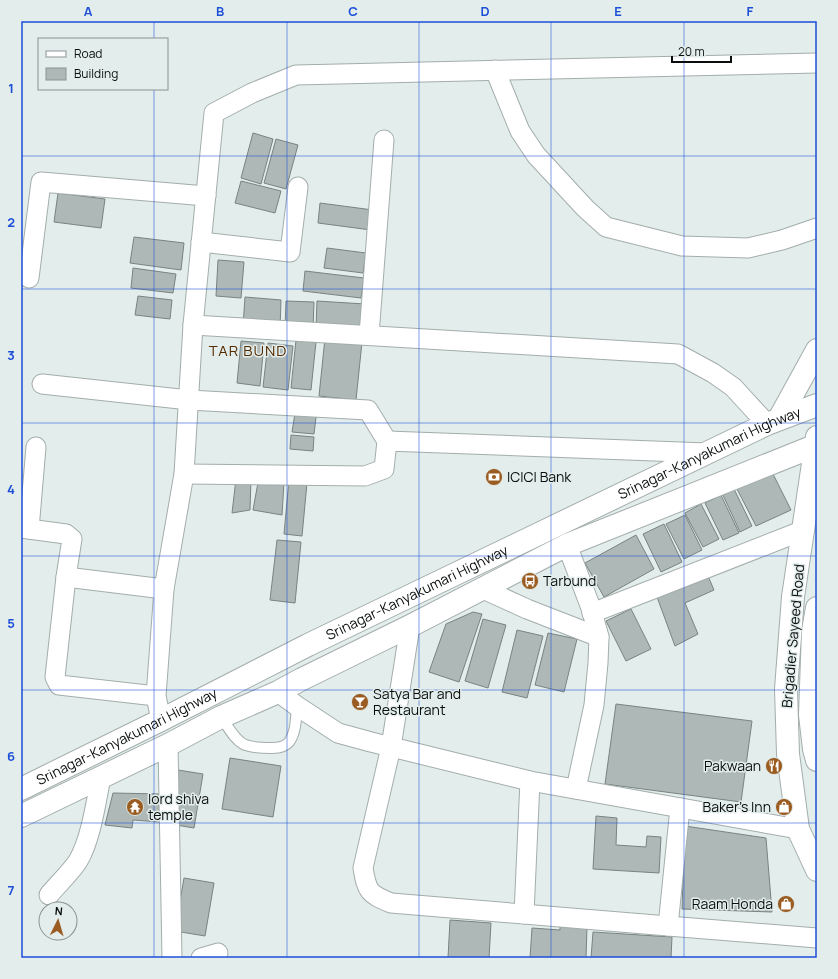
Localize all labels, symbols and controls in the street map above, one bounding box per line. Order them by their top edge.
text: A [84,2,93,20]
text: B [216,2,224,20]
text: C [348,2,358,20]
text: D [480,2,490,20]
text: E [614,2,622,20]
text: F [747,2,754,20]
legend [38,38,168,90]
scale bar [672,38,731,64]
text: 20 m [678,43,705,60]
text: Road [74,45,102,62]
text: Building [74,65,118,82]
text: 1 [8,79,14,97]
text: 2 [7,213,15,231]
district label: TAR BUND [209,340,287,361]
text: 3 [7,346,15,364]
street label: Srinagar-Kanyakumari Highway [614,402,804,503]
bank icon: ICICI Bank [484,467,504,487]
place label: ICICI Bank [507,467,572,486]
text: 4 [7,480,15,498]
street label: Srinagar-Kanyakumari Highway [323,540,511,644]
street label: Brigadier Sayeed Road [777,563,808,709]
bus stop icon: Tarbund [520,571,540,591]
place label: Tarbund [543,571,596,590]
text: 5 [7,614,15,632]
street label: Srinagar-Kanyakumari Highway [33,683,221,789]
place label: Satya Bar and Restaurant [373,684,461,719]
bar icon: Satya Bar and Restaurant [350,692,370,712]
text: 6 [7,747,15,765]
place label: Pakwaan [704,756,761,775]
restaurant icon: Pakwaan [764,756,784,776]
place label: lord shiva temple [148,789,209,824]
temple icon: lord shiva temple [125,797,145,817]
place label: Baker's Inn [703,797,771,816]
shop icon: Baker's Inn [774,797,794,817]
text: 7 [8,881,15,899]
place label: Raam Honda [692,894,773,913]
shop icon: Raam Honda [776,894,796,914]
north arrow [38,901,78,941]
text: N [54,903,64,918]

